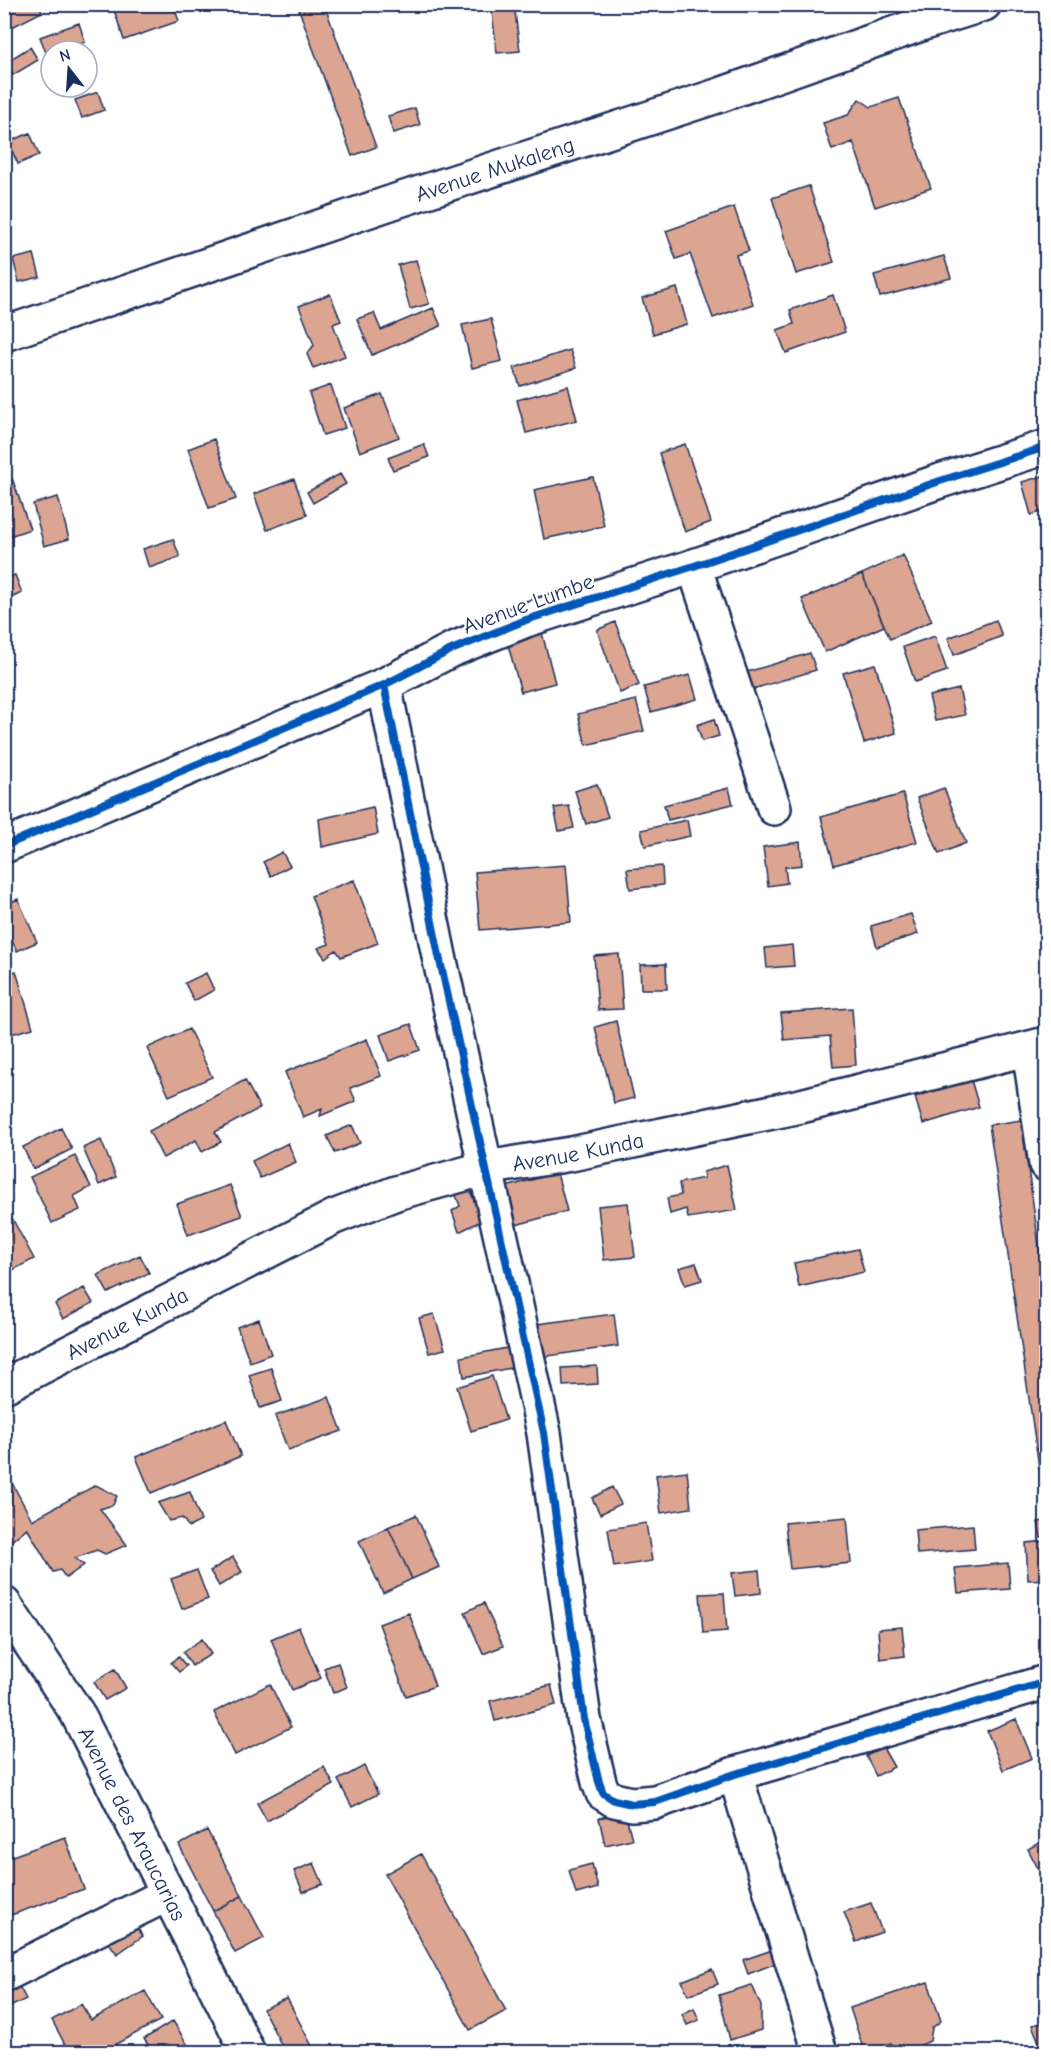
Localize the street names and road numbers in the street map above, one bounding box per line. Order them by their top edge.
street label: Avenue Mukaleng [413,132,578,208]
street label: Avenue Lumbe [459,568,597,640]
street label: Avenue Kunda [510,1127,646,1177]
street label: Avenue Kunda [62,1282,192,1366]
street label: Avenue des Araucarias [72,1723,192,1925]

